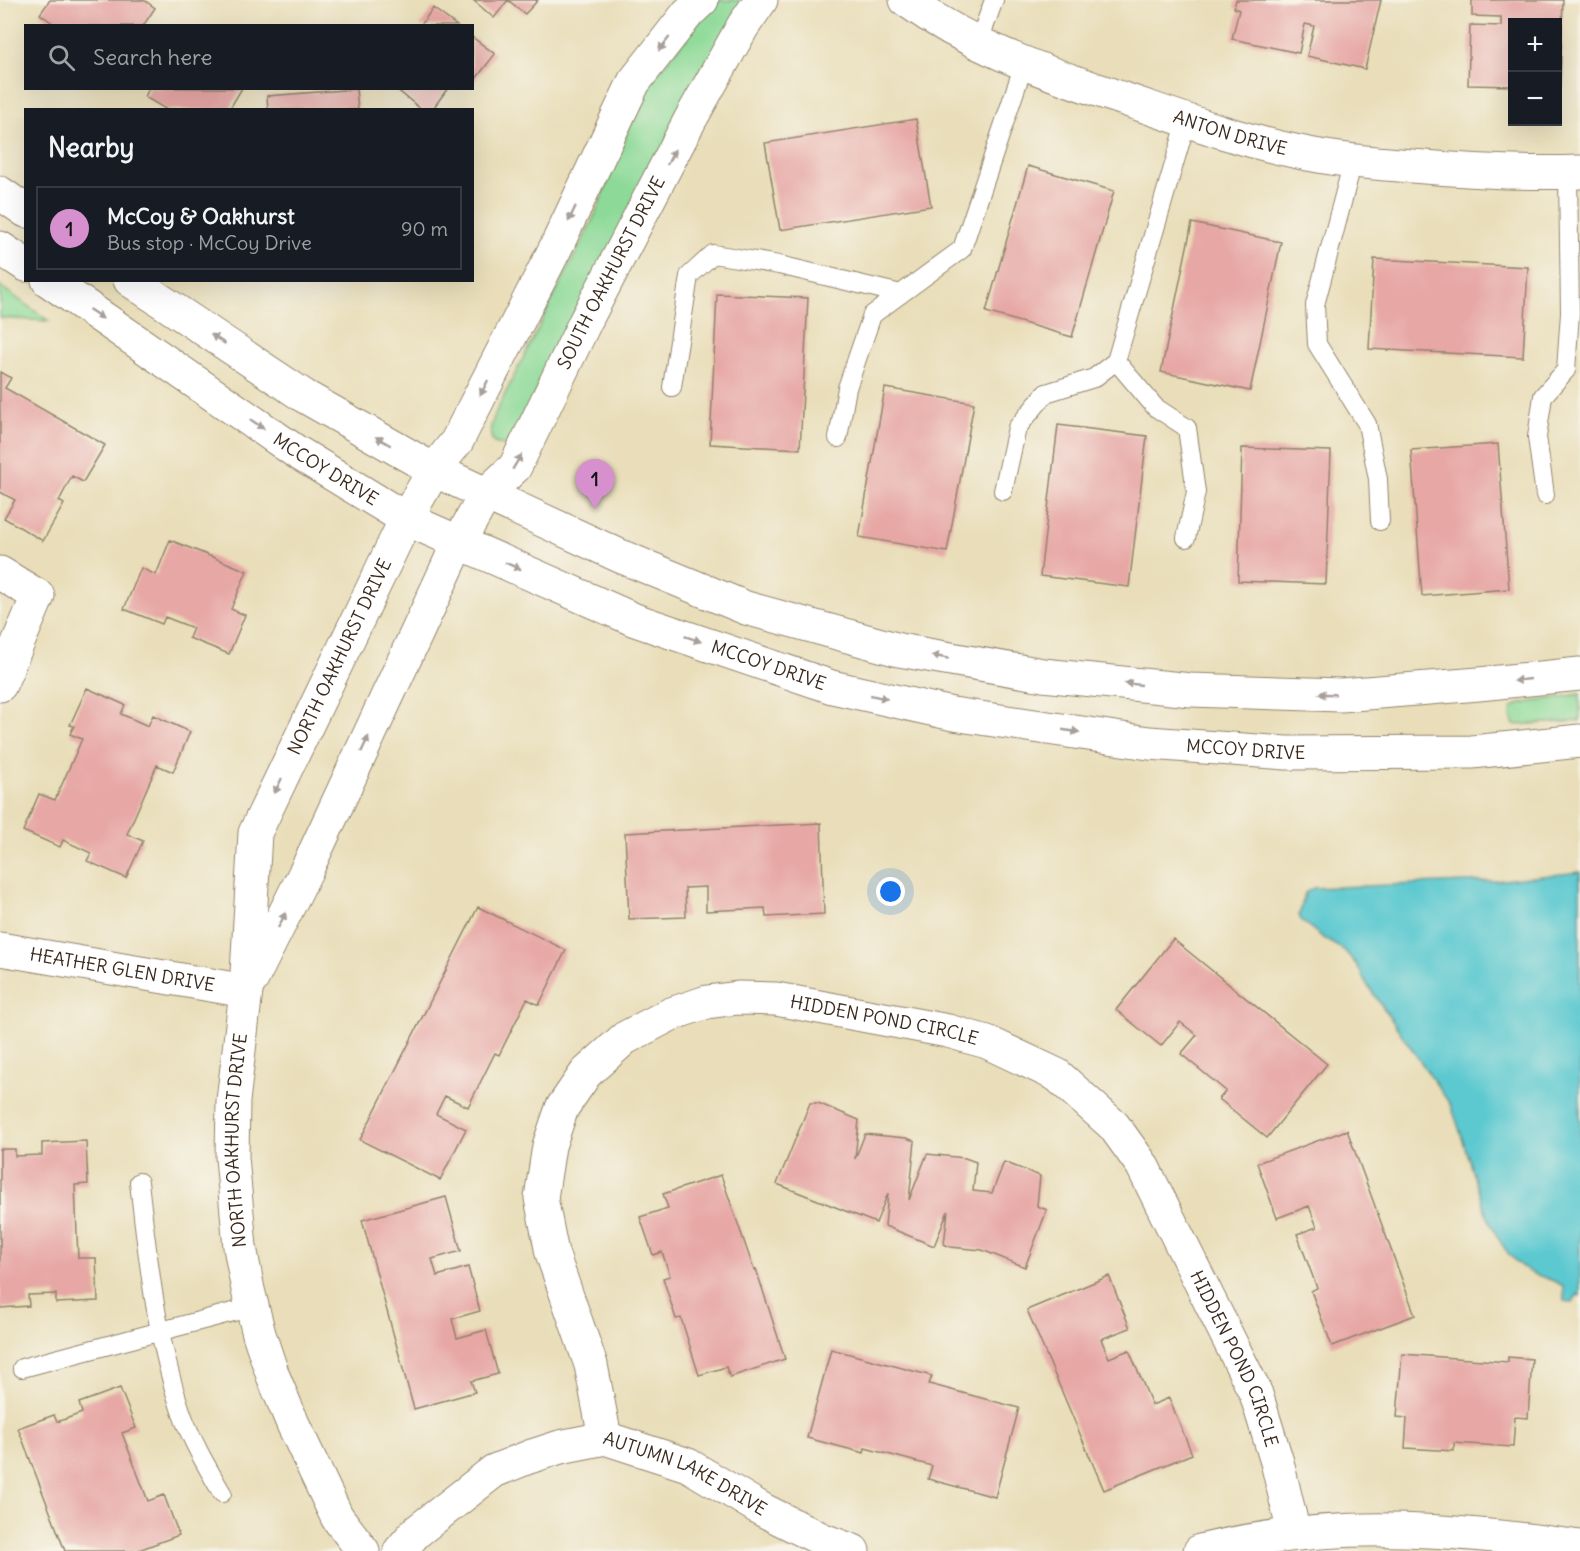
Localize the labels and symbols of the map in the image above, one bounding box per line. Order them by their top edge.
one-way arrow [658,36,670,51]
street label: ANTON DRIVE [1170,105,1289,160]
one-way arrow [666,148,676,165]
street label: SOUTH OAKHURST DRIVE [552,172,670,373]
one-way arrow [567,206,576,223]
one-way arrow [88,308,104,320]
one-way arrow [210,333,226,345]
one-way arrow [479,380,489,397]
one-way arrow [249,418,265,429]
street label: MCCOY DRIVE [269,427,383,510]
one-way arrow [375,436,391,447]
one-way arrow [512,453,522,470]
pin: 1 [576,460,614,509]
street label: NORTH OAKHURST DRIVE [282,555,396,758]
one-way arrow [504,561,522,571]
one-way arrow [684,635,702,645]
street label: MCCOY DRIVE [708,635,829,695]
one-way arrow [930,652,949,661]
one-way arrow [1512,675,1531,685]
one-way arrow [1123,679,1142,689]
one-way arrow [1318,689,1337,699]
one-way arrow [870,693,888,703]
one-way arrow [1062,727,1081,736]
street label: MCCOY DRIVE [1185,734,1305,764]
one-way arrow [361,736,370,753]
one-way arrow [273,778,282,795]
your location [876,877,905,906]
one-way arrow [277,912,286,929]
street label: HEATHER GLEN DRIVE [28,942,216,996]
street label: HIDDEN POND CIRCLE [788,990,981,1050]
street label: NORTH OAKHURST DRIVE [220,1032,252,1249]
street label: HIDDEN POND CIRCLE [1185,1266,1284,1450]
street label: AUTUMN LAKE DRIVE [601,1426,771,1521]

